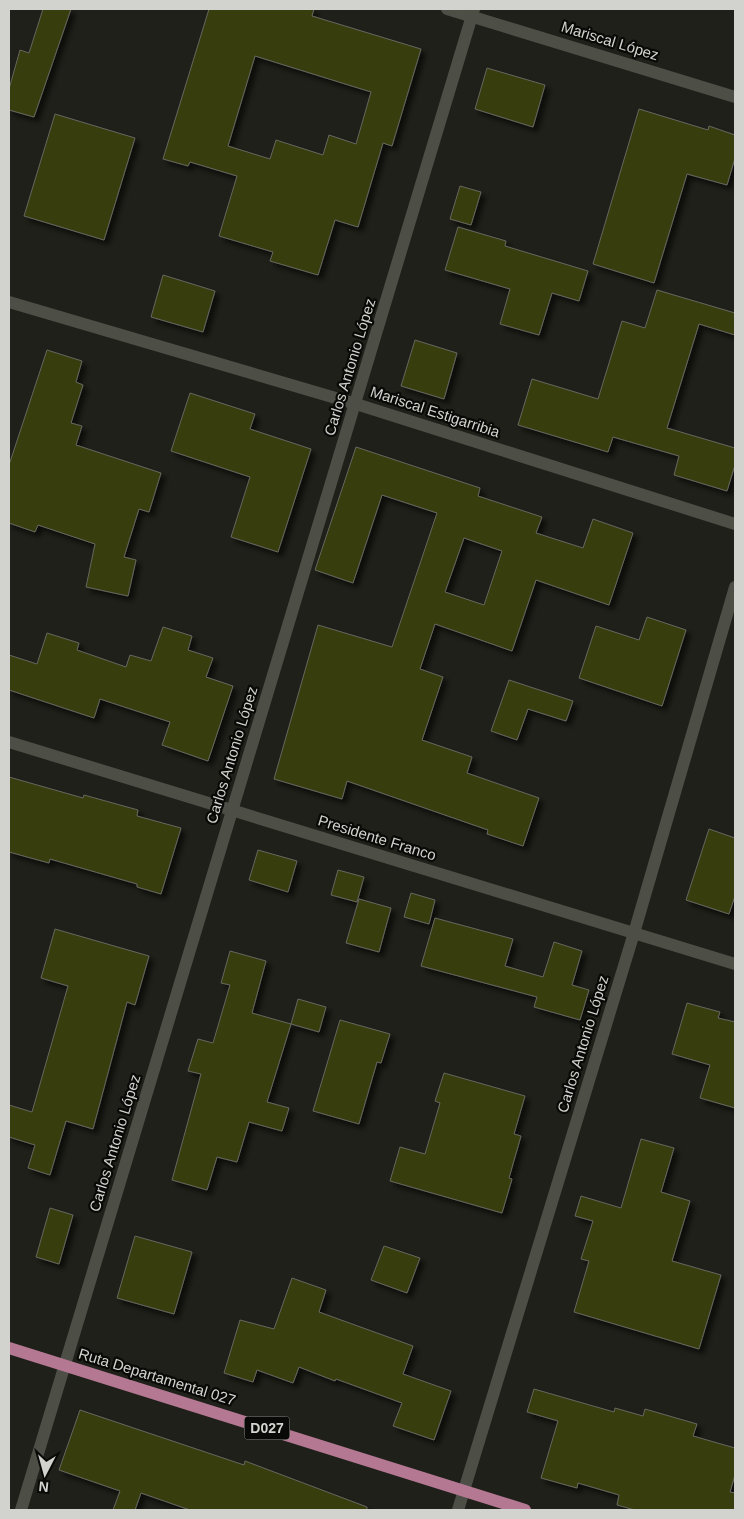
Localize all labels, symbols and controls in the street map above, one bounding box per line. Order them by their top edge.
street label: Mariscal López [559,18,661,63]
street label: Carlos Antonio López [321,296,378,438]
street label: Mariscal Estigarribia [368,383,503,441]
street label: Carlos Antonio López [203,684,260,826]
street label: Presidente Franco [316,811,438,864]
street label: Carlos Antonio López [554,973,611,1115]
street label: Carlos Antonio López [86,1072,143,1214]
street label: Ruta Departamental 027 [77,1345,238,1409]
road number: D027 [244,1416,290,1440]
north arrow [20,1449,70,1499]
text: N [38,1478,50,1495]

